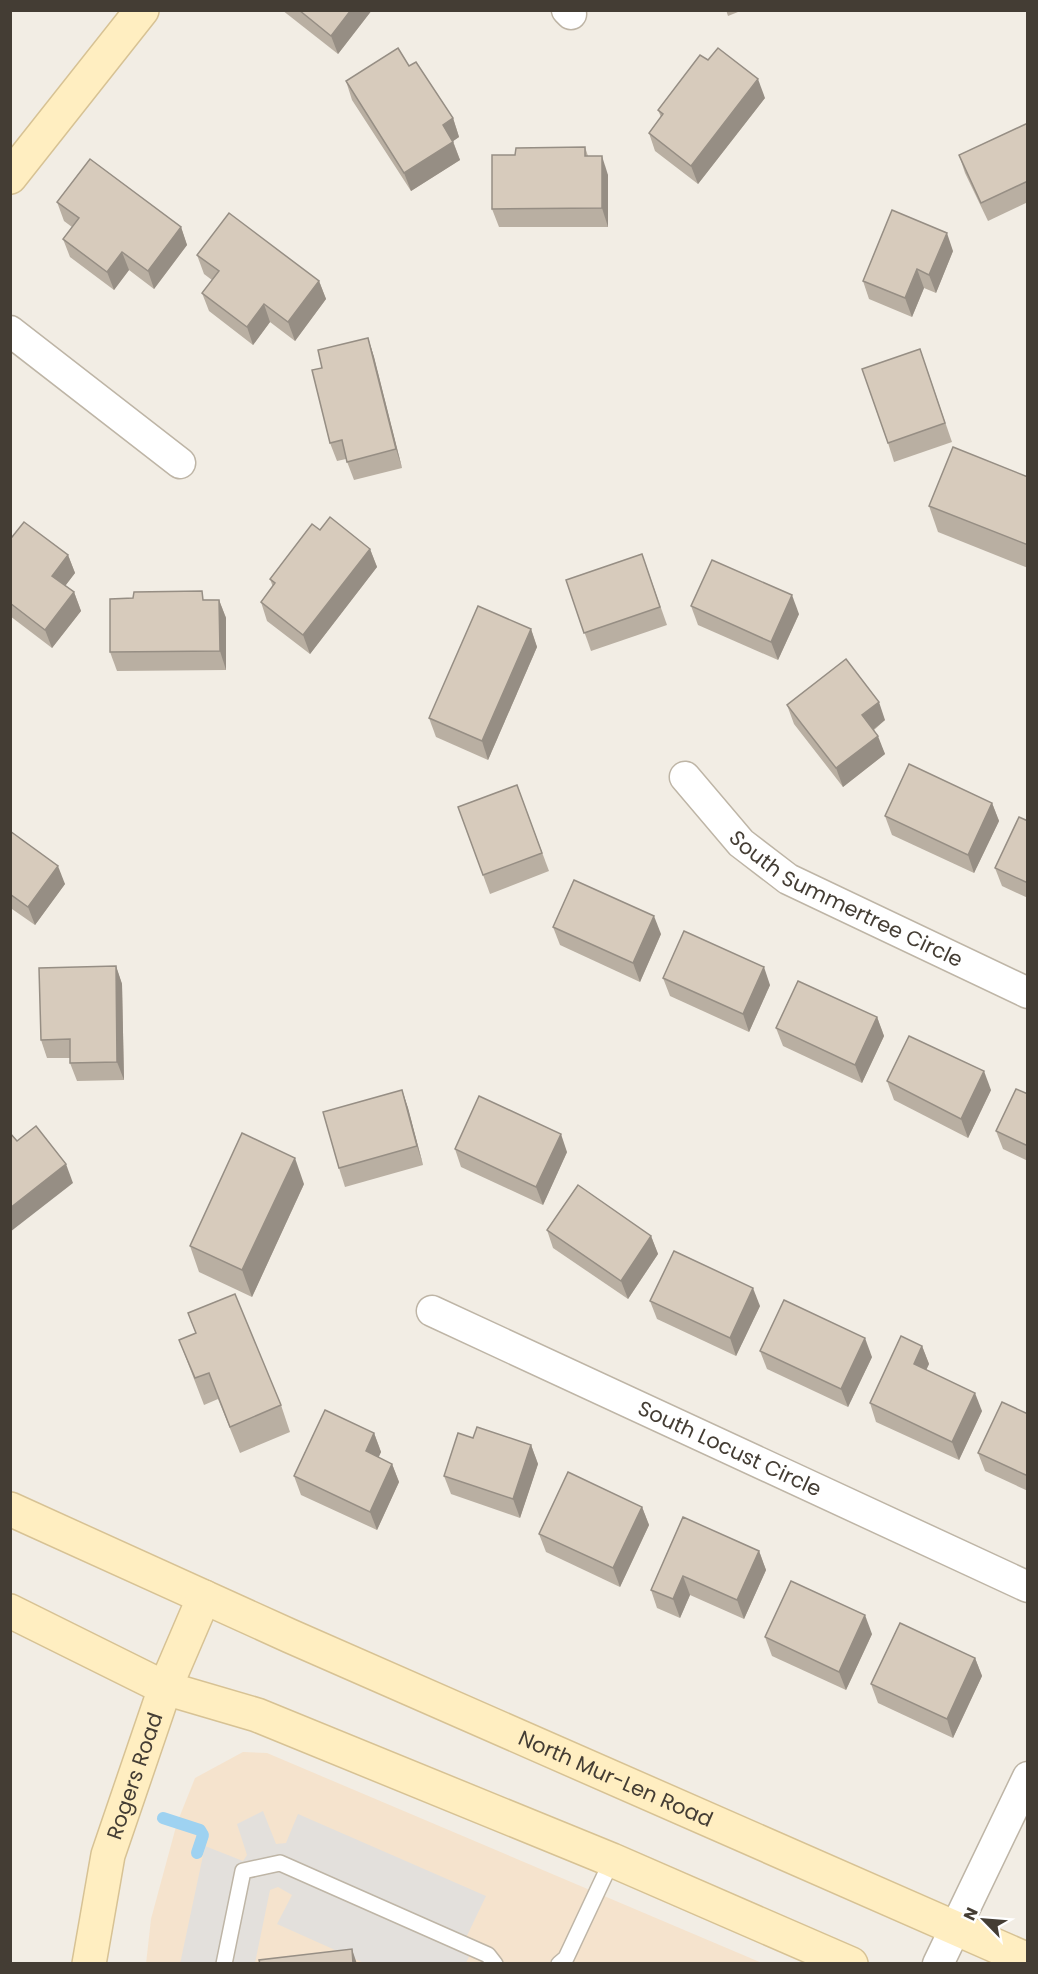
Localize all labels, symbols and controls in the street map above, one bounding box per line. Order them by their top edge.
street label: South Summertree Circle [722,824,968,974]
street label: South Locust Circle [633,1393,826,1503]
street label: Rogers Road [99,1709,170,1843]
street label: North Mur-Len Road [514,1723,718,1834]
north arrow [954,1890,1014,1950]
text: N [958,1904,984,1924]

